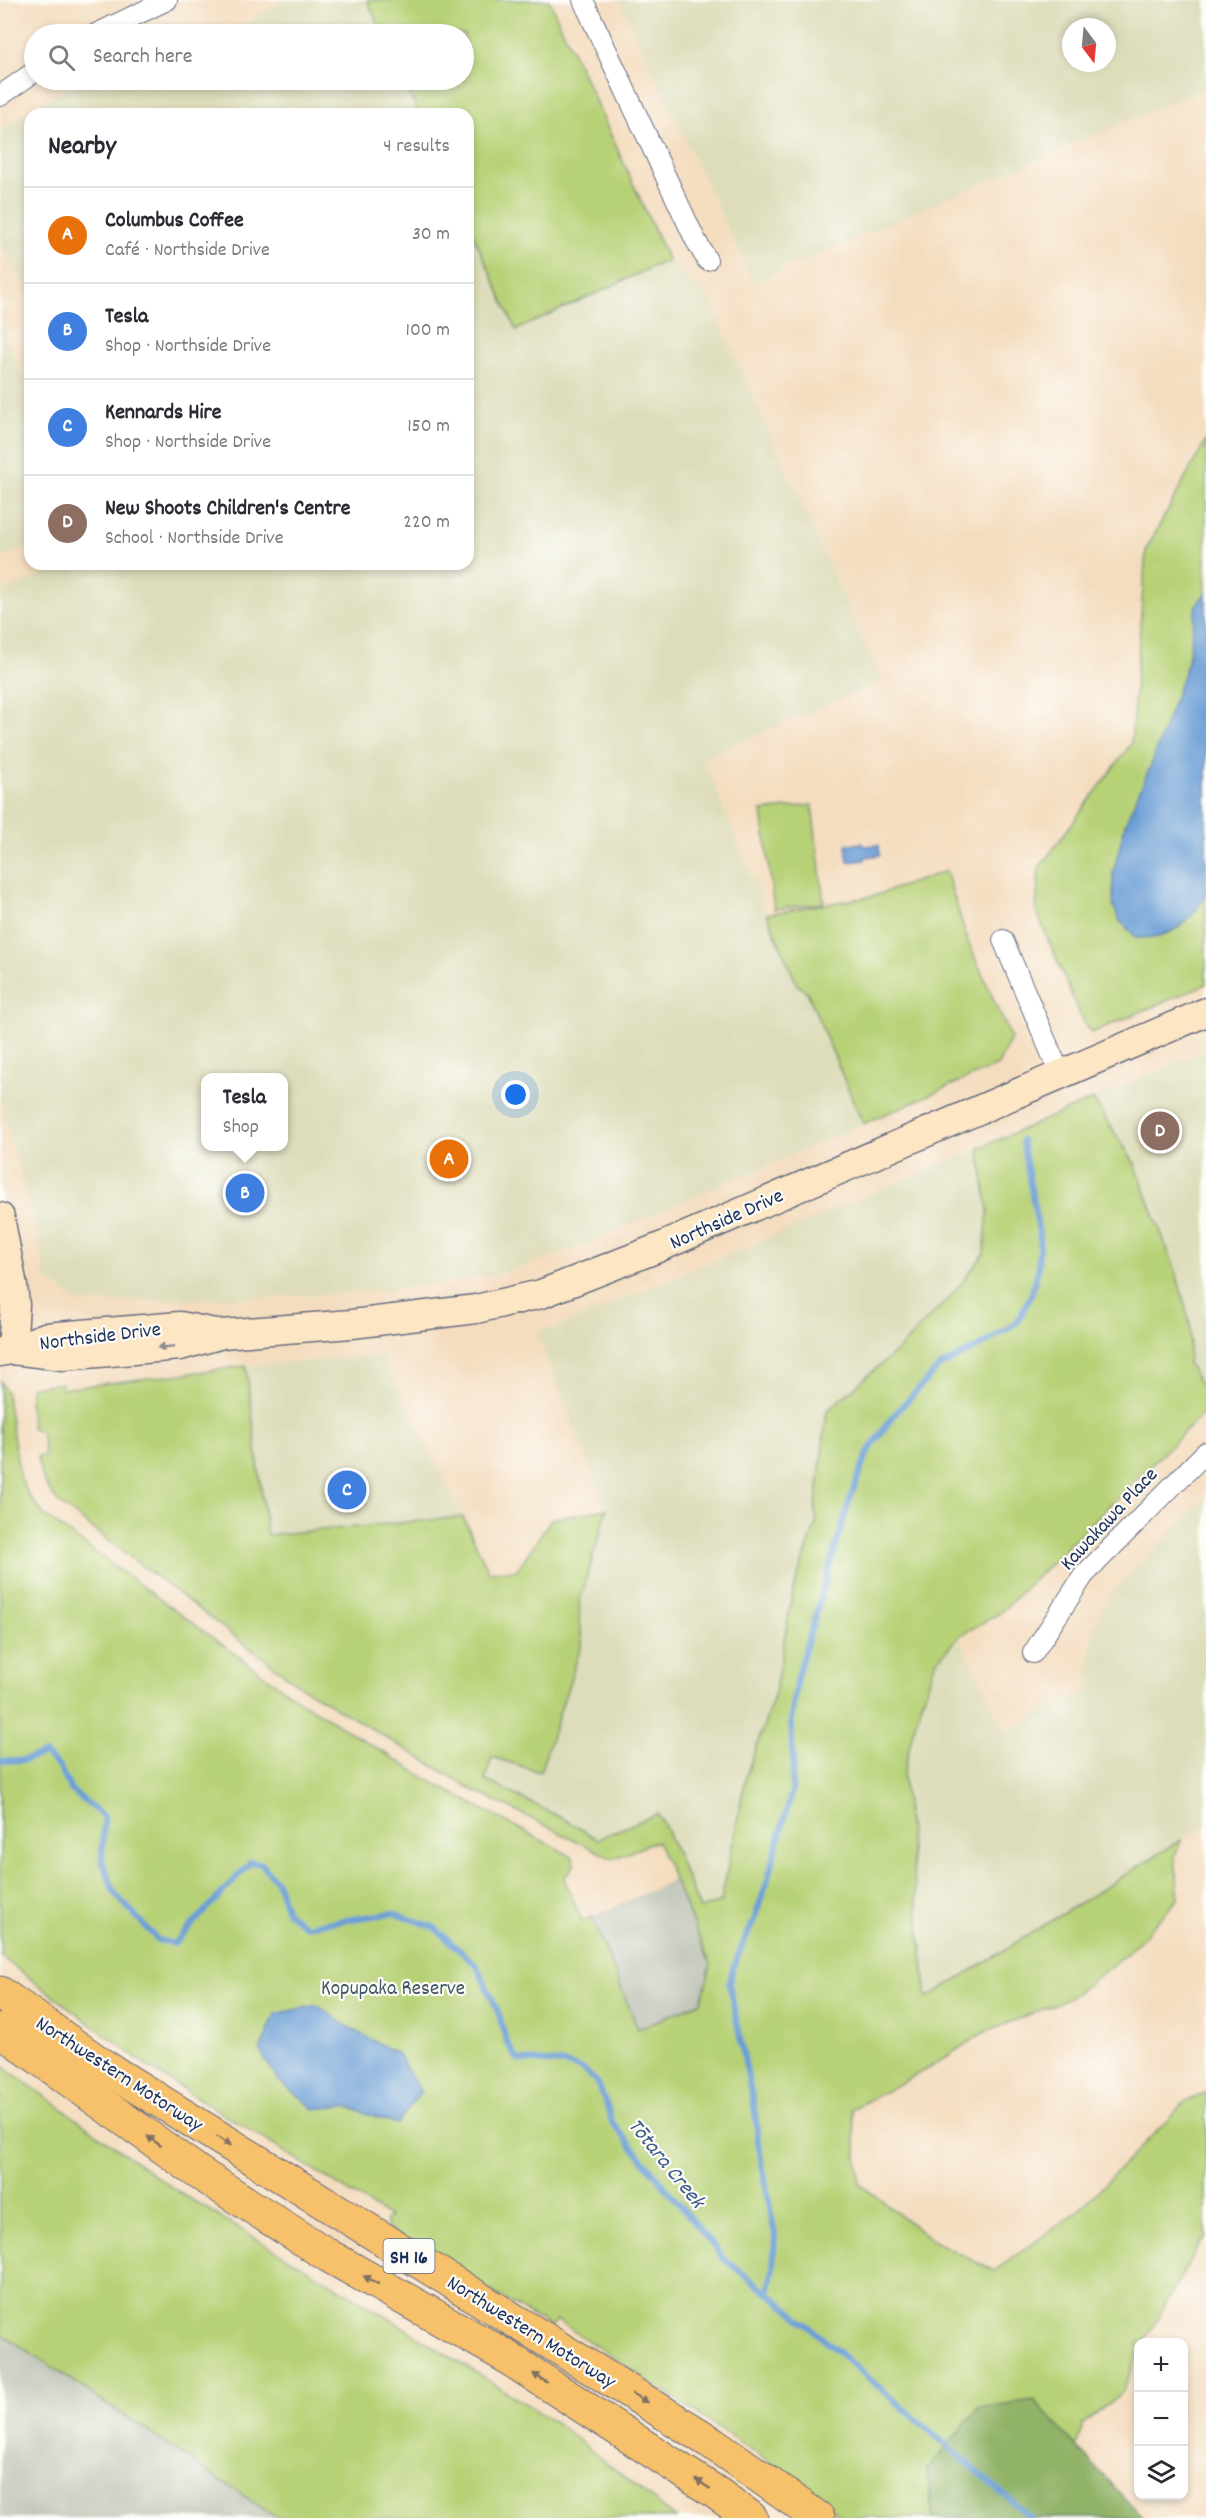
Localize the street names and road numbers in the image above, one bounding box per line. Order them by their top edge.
street label: Northside Drive [665,1182,789,1259]
street label: Northside Drive [38,1316,163,1360]
street label: Kawakawa Place [1054,1462,1166,1578]
street label: Northwestern Motorway [29,2010,208,2141]
road number: SH 16 [384,2239,434,2273]
street label: Northwestern Motorway [440,2269,621,2398]

